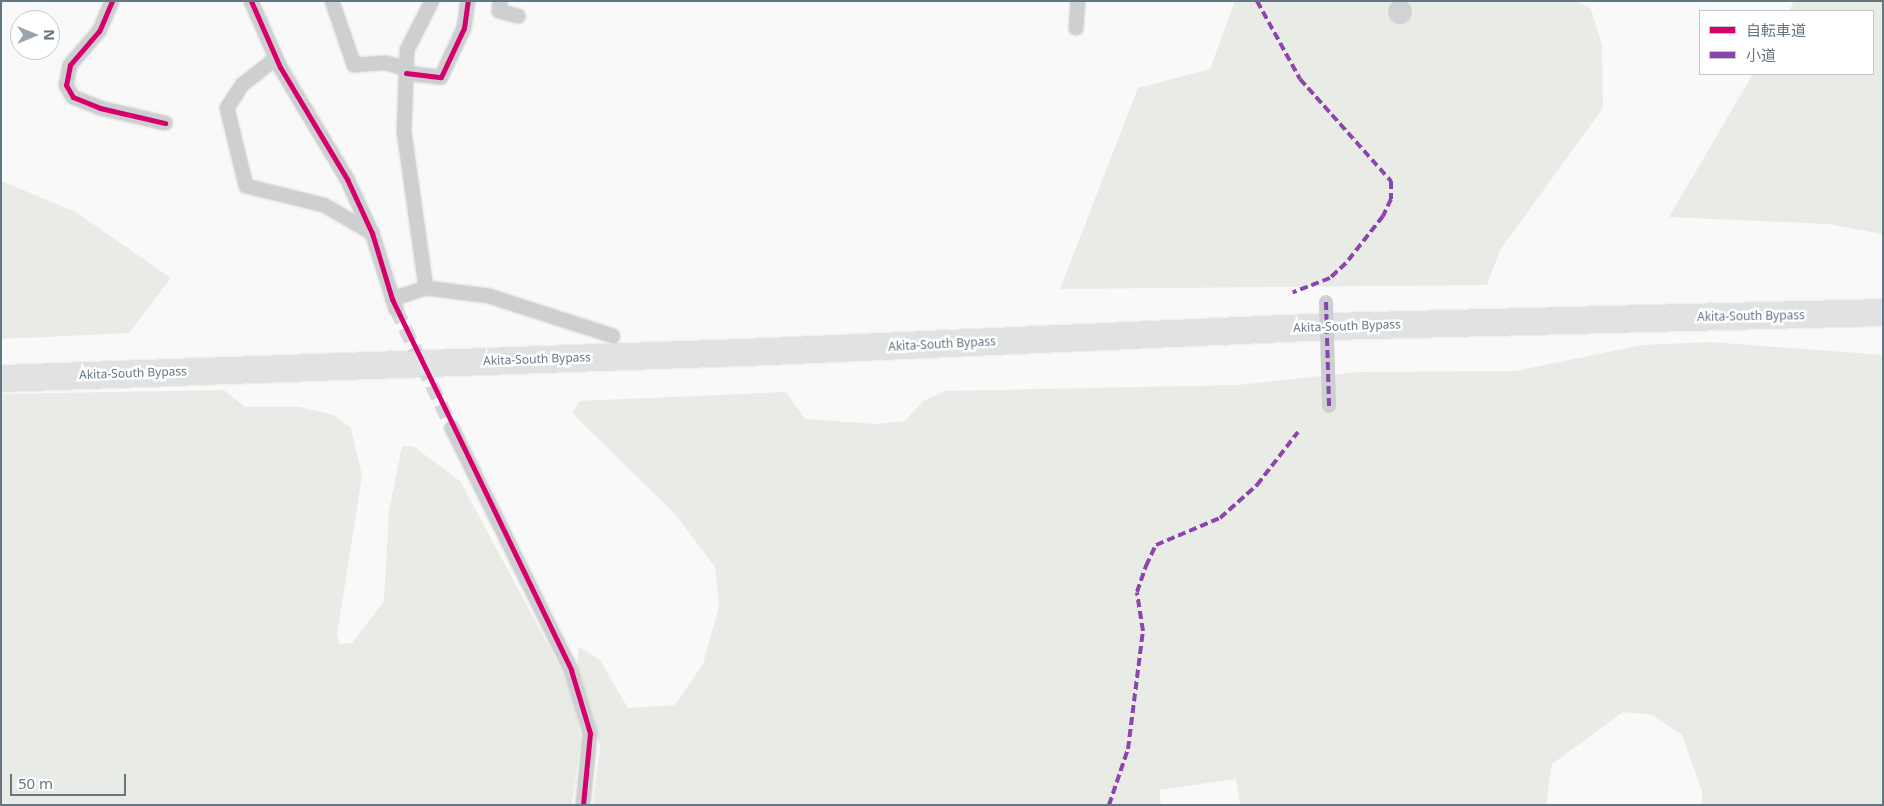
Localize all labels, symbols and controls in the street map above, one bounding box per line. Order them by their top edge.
north arrow [10,10,60,60]
legend [1699,10,1874,75]
text: 自転車道 [1746,20,1806,40]
text: N [40,29,59,41]
text: 小道 [1746,45,1776,65]
street label: Akita-South Bypass [1697,308,1805,324]
street label: Akita-South Bypass [1293,317,1401,335]
street label: Akita-South Bypass [888,334,996,354]
street label: Akita-South Bypass [483,350,591,368]
street label: Akita-South Bypass [79,364,187,382]
scale bar [12,764,129,796]
text: 50 m [18,773,53,793]

